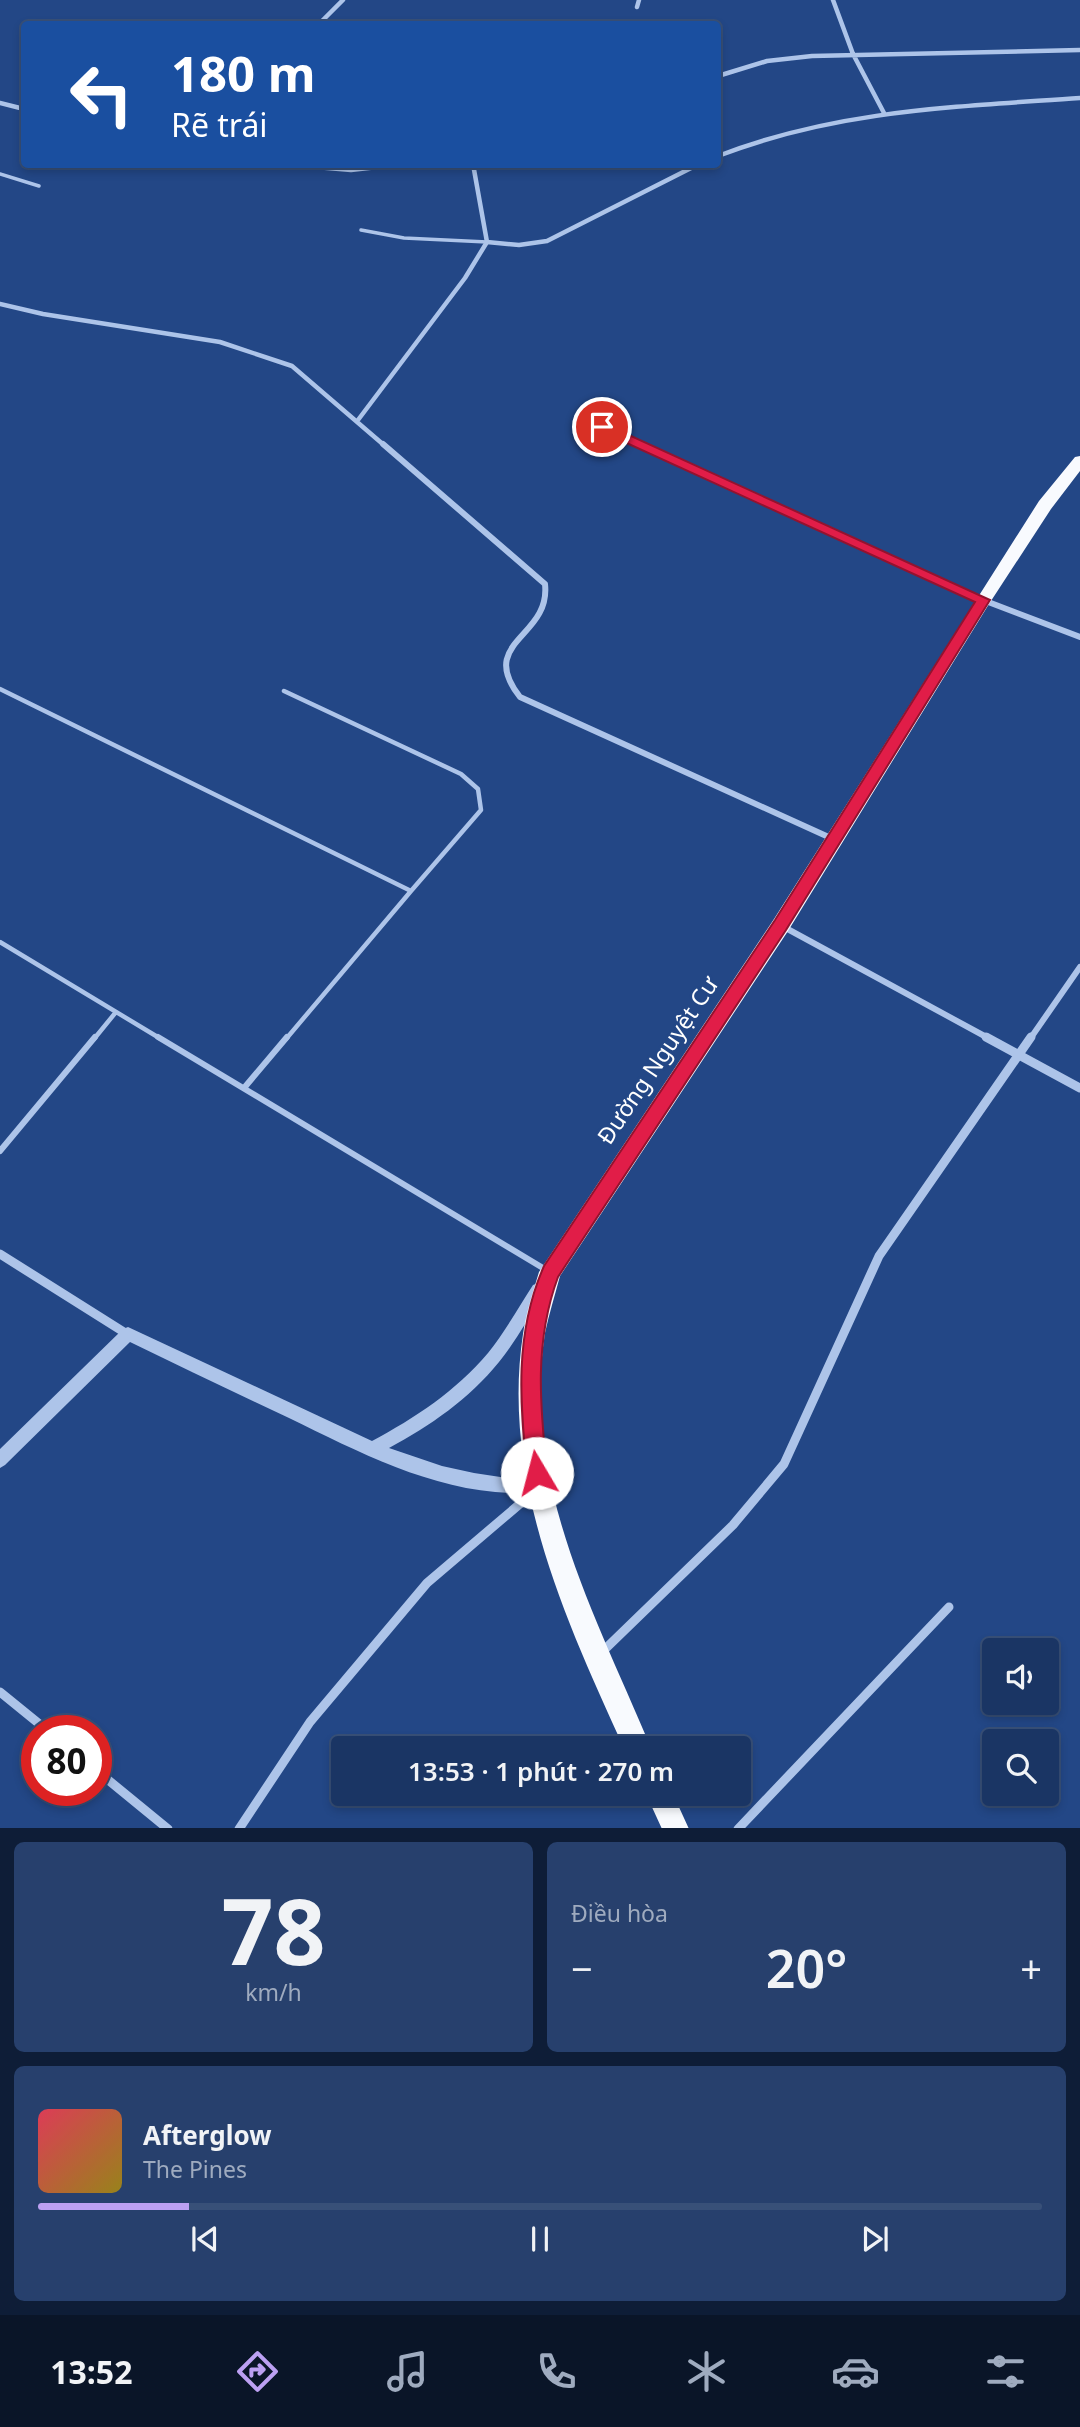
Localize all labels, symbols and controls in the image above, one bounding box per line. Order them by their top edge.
text: 180 m [171,40,316,106]
icon: left [56,49,147,140]
text: Rẽ trái [171,103,268,146]
pin [572,397,632,457]
icon: arrive [583,408,621,446]
street label: Đường Nguyệt Cư [589,969,726,1150]
position arrow [500,1436,574,1510]
map controls [982,1638,1059,1806]
button: sound [982,1638,1059,1715]
speed limit sign: 80 [21,1715,112,1806]
button: search [982,1729,1059,1806]
text: 13:53 · 1 phút · 270 m [408,1753,674,1789]
text: 78 [221,1868,326,1992]
text: Điều hòa [571,1897,668,1929]
text: 20° [766,1932,847,2003]
text: − [571,1942,593,1994]
text: + [1020,1942,1042,1994]
text: km/h [245,1976,302,2008]
text: Afterglow [143,2117,271,2153]
text: The Pines [143,2153,247,2185]
icon: previous [186,2220,224,2258]
icon: pause [521,2220,559,2258]
icon: next [856,2220,894,2258]
icon: directions [233,2347,282,2396]
icon: music [383,2347,432,2396]
icon: phone [532,2347,581,2396]
icon: climate [682,2347,731,2396]
icon: car [831,2347,880,2396]
icon: filters [981,2347,1030,2396]
text: 13:52 [50,2350,132,2393]

